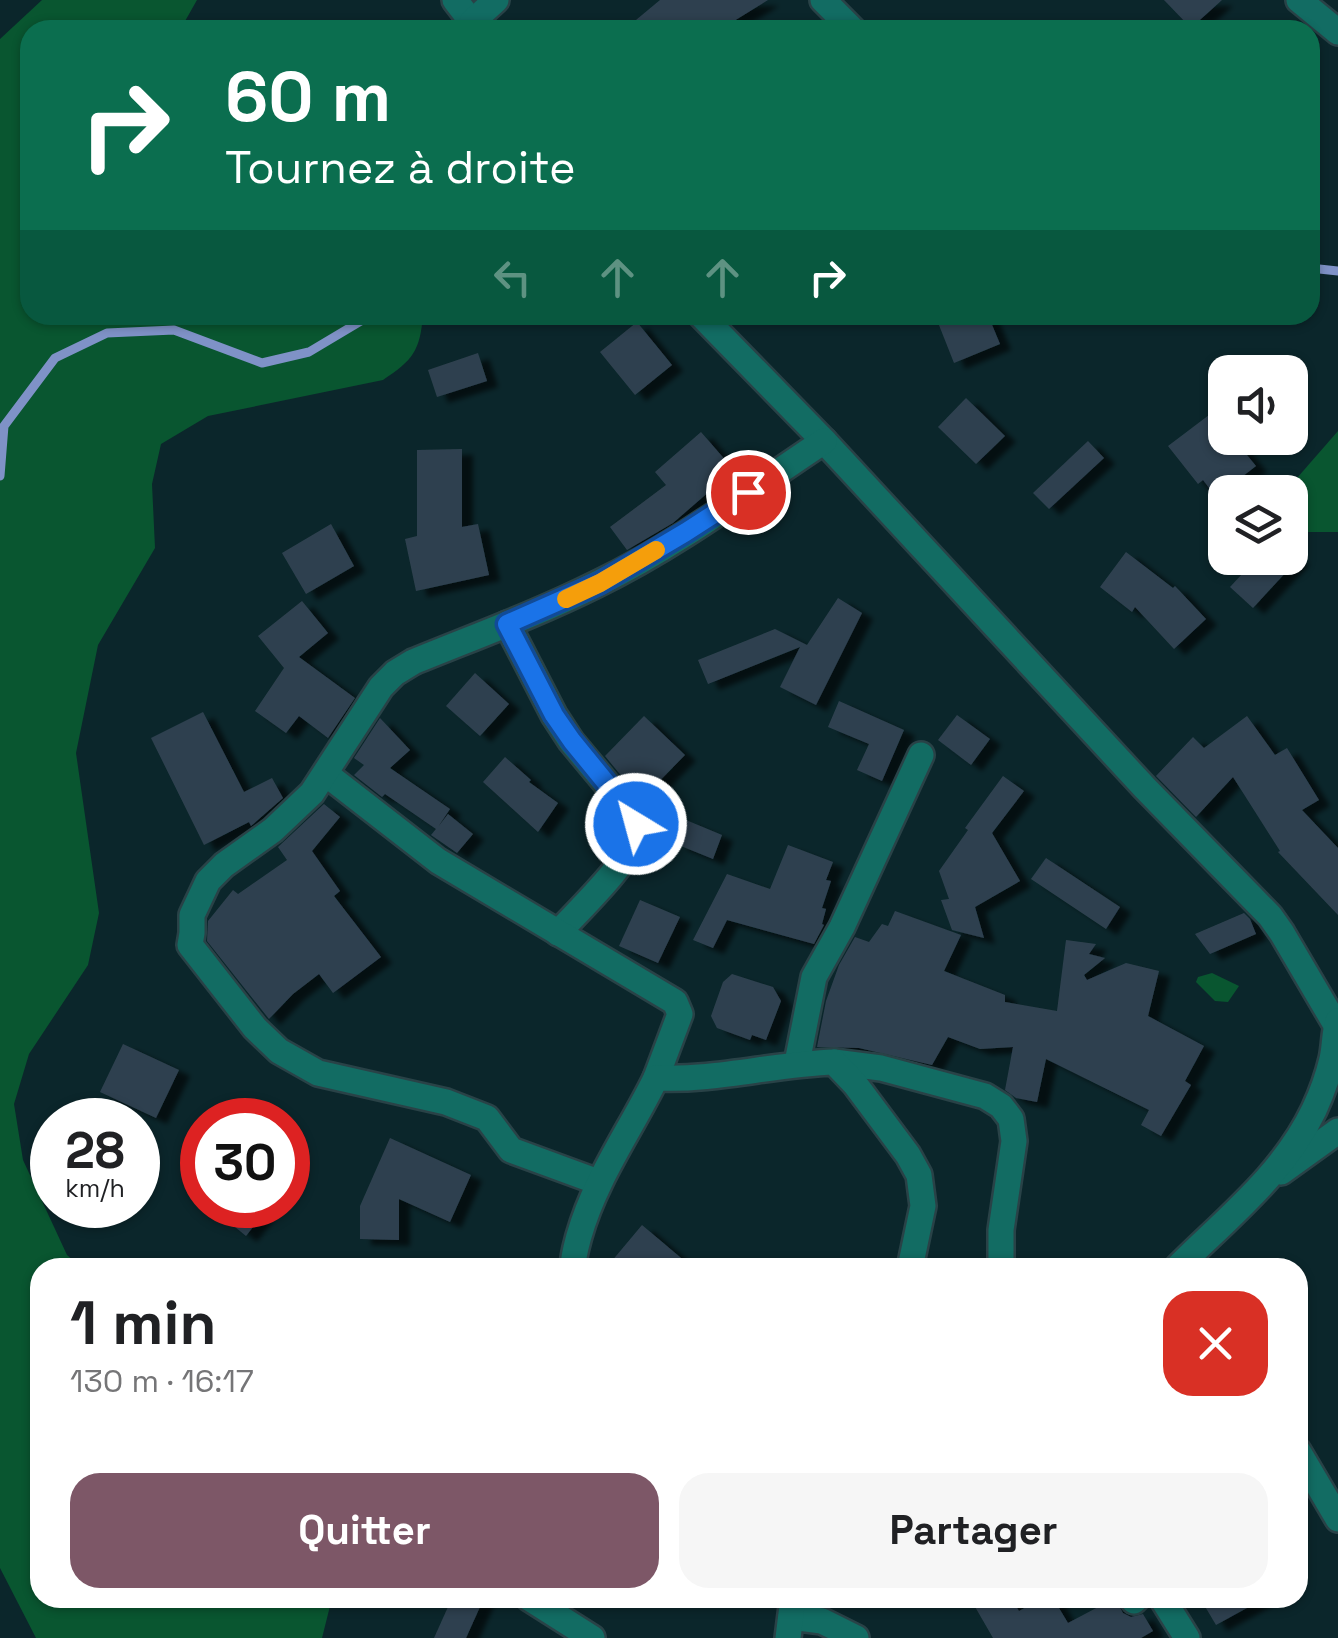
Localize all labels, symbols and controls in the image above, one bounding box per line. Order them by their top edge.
text: 60 m [225,52,391,141]
icon: right [60,60,190,190]
text: Tournez à droite [225,139,576,196]
icon: left [485,250,540,305]
icon: ahead [590,250,645,305]
icon: ahead [695,250,750,305]
icon: right [800,250,855,305]
map controls [1208,355,1308,575]
button: sound [1208,355,1308,455]
pin [706,450,791,535]
icon: arrive [721,465,776,520]
button: layers [1208,475,1308,575]
position arrow [584,772,688,876]
speed limit sign: 30 [180,1098,310,1228]
text: 28 [65,1119,125,1183]
text: km/h [65,1172,125,1204]
text: 1 min [70,1285,217,1362]
button: close [1163,1291,1268,1396]
text: 130 m · 16:17 [70,1361,254,1401]
button: Quitter [70,1473,659,1588]
button: Partager [679,1473,1268,1588]

